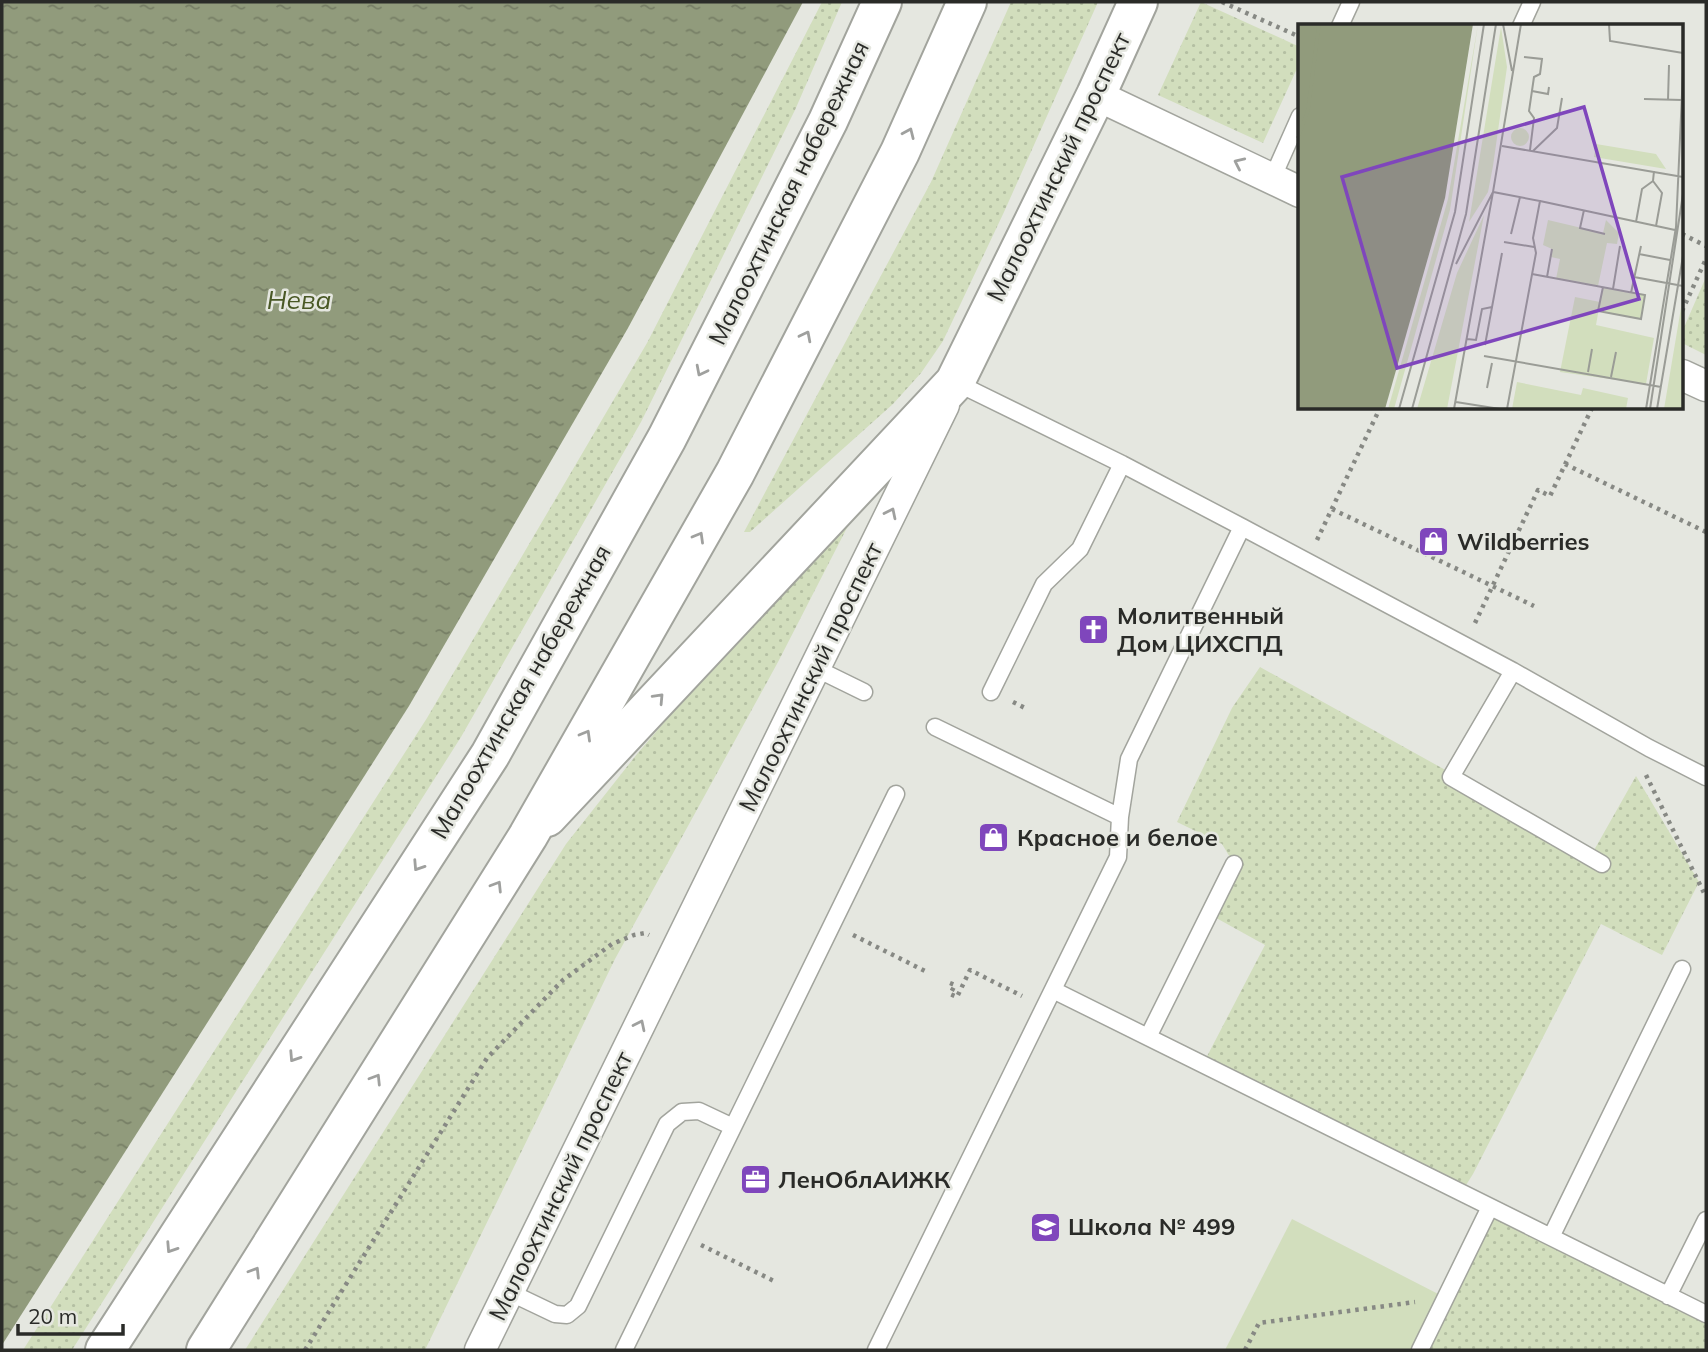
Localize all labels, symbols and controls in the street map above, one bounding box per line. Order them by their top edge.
inset map [1298,24,1684,410]
street label: Малоохтинский проспект [980,27,1136,306]
street label: Малоохтинская набережная [701,36,875,349]
one-way arrow [901,128,915,140]
one-way arrow [1233,157,1246,171]
water label: Нева [267,283,331,316]
one-way arrow [797,331,811,343]
one-way arrow [696,364,709,376]
one-way arrow [883,508,897,520]
shop icon: Wildberries [1417,525,1451,559]
place label: Wildberries [1457,526,1590,556]
one-way arrow [691,532,704,544]
street label: Малоохтинский проспект [732,537,888,816]
street label: Малоохтинская набережная [424,539,617,844]
place label: Молитвенный Дом ЦИХСПД [1117,600,1284,658]
church icon: Молитвенный Дом ЦИХСПД [1077,613,1111,647]
one-way arrow [651,693,664,706]
one-way arrow [578,729,591,742]
shop icon: Красное и белое [977,821,1011,855]
place label: Красное и белое [1017,822,1218,852]
one-way arrow [414,858,426,871]
one-way arrow [488,881,501,894]
one-way arrow [631,1020,645,1032]
street label: Малоохтинский проспект [482,1046,638,1325]
one-way arrow [290,1049,303,1062]
one-way arrow [367,1074,380,1087]
office icon: ЛенОблАИЖК [738,1163,772,1197]
place label: ЛенОблАИЖК [778,1164,951,1194]
school or university icon: Школа № 499 [1028,1210,1062,1244]
place label: Школа № 499 [1068,1211,1235,1241]
one-way arrow [167,1240,179,1253]
one-way arrow [246,1266,259,1279]
scale bar [18,1292,122,1336]
text: 20 m [28,1303,77,1329]

